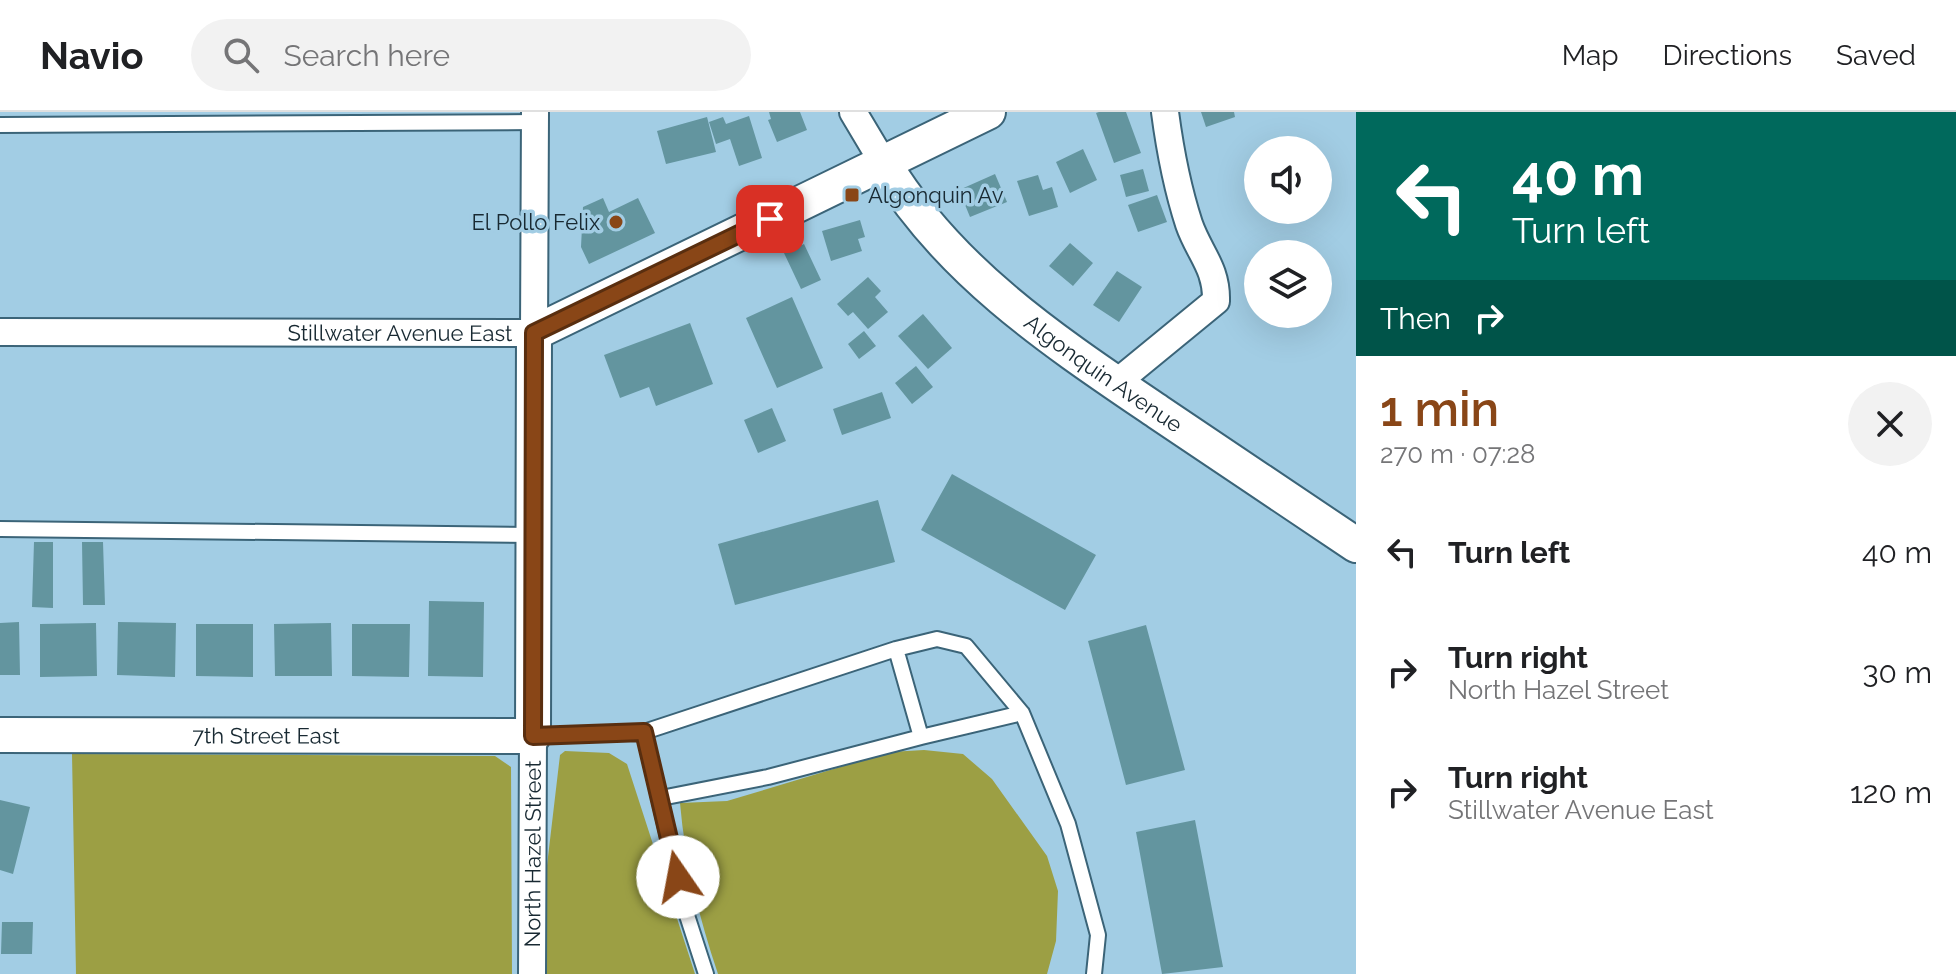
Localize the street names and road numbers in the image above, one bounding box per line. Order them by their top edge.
street label: Algonquin Avenue [1020,309,1188,438]
street label: Stillwater Avenue East [287,320,513,346]
street label: 7th Street East [192,722,340,749]
street label: North Hazel Street [519,760,546,948]

